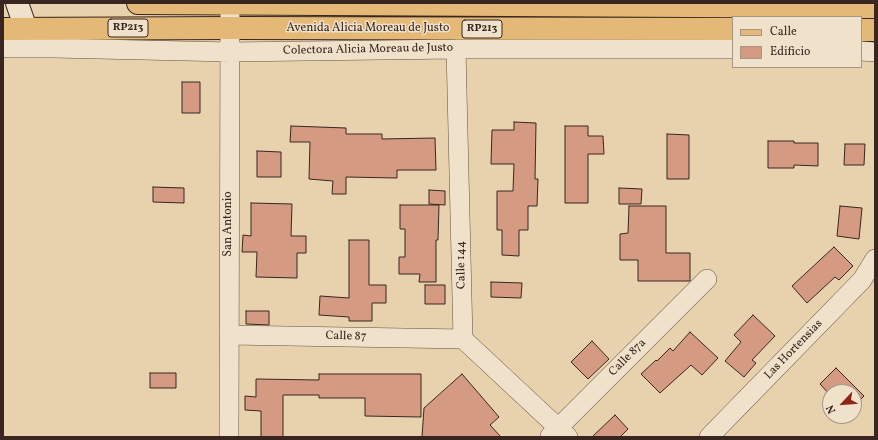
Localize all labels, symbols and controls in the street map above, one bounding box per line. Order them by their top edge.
legend [732,16,862,68]
road number: RP213 [108,19,148,37]
road number: RP213 [462,20,502,38]
street label: Avenida Alicia Moreau de Justo [287,22,449,36]
text: Calle [770,24,797,40]
street label: Colectora Alicia Moreau de Justo [283,41,453,59]
text: Edificio [770,44,810,60]
street label: San Antonio [222,191,236,257]
street label: Calle 144 [454,241,470,289]
street label: Las Hortensias [762,317,826,383]
street label: Calle 87 [325,329,367,345]
street label: Calle 87a [606,336,650,380]
north arrow [822,384,862,424]
text: N [823,402,840,416]

